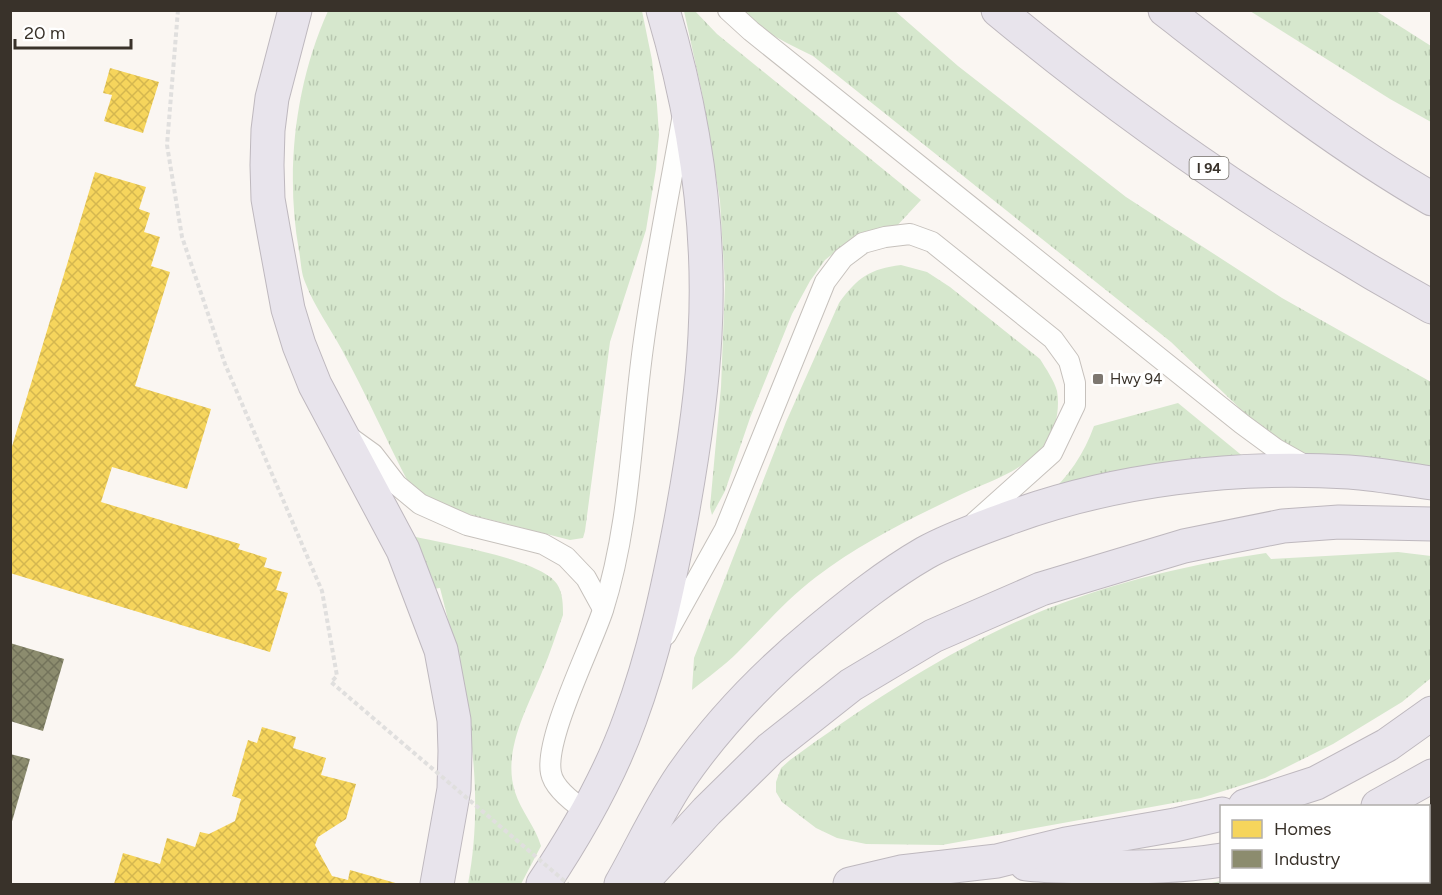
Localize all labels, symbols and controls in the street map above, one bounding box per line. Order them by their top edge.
scale bar [15,12,130,50]
text: 20 m [24,22,65,44]
road number: I 94 [1190,157,1228,179]
place label: Hwy 94 [1110,370,1162,388]
marker: Hwy 94 [1091,372,1105,386]
legend [1220,805,1430,883]
text: Homes [1274,818,1332,840]
text: Industry [1274,848,1341,870]

